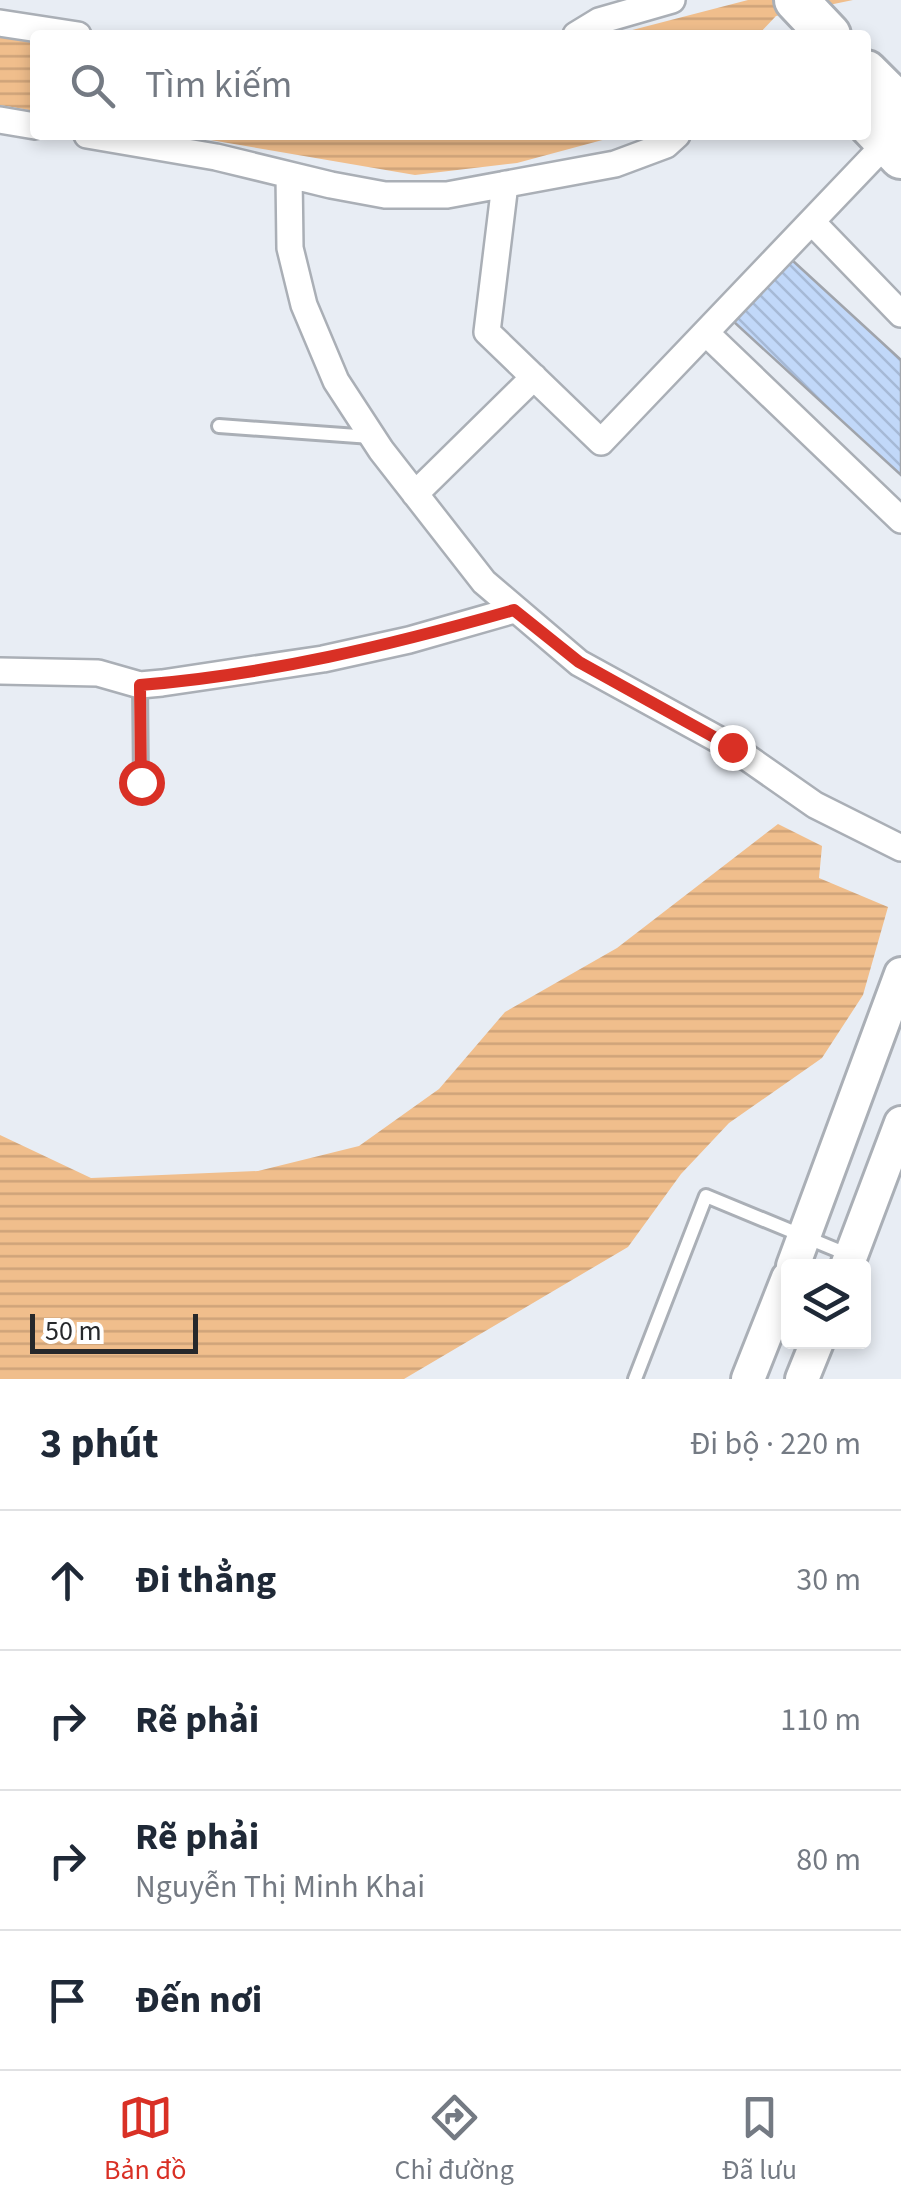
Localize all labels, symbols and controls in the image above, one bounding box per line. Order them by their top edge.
search box [30,30,871,140]
icon: search [65,58,120,113]
text: Tìm kiếm [145,58,292,112]
route end [710,725,756,771]
route start [119,760,165,806]
map controls [781,1259,871,1349]
button: layers [781,1259,871,1349]
scale bar [30,1309,198,1354]
text: 50 m [45,1311,102,1351]
text: 3 phút [40,1414,159,1474]
text: Đi bộ · 220 m [690,1421,861,1467]
icon: ahead [40,1553,95,1608]
text: Đi thẳng [135,1553,276,1607]
text: 30 m [796,1557,861,1603]
icon: right [40,1693,95,1748]
text: Rẽ phải [135,1693,259,1747]
text: 110 m [780,1697,861,1743]
text: Rẽ phải [135,1810,259,1864]
icon: right [40,1833,95,1888]
text: 80 m [796,1837,861,1883]
text: Nguyễn Thị Minh Khai [135,1864,425,1910]
icon: arrive [40,1973,95,2028]
text: Đến nơi [135,1973,262,2027]
tab: Bản đồ [104,2090,186,2190]
tab: Chỉ đường [395,2090,514,2190]
tab: Đã lưu [722,2090,797,2190]

